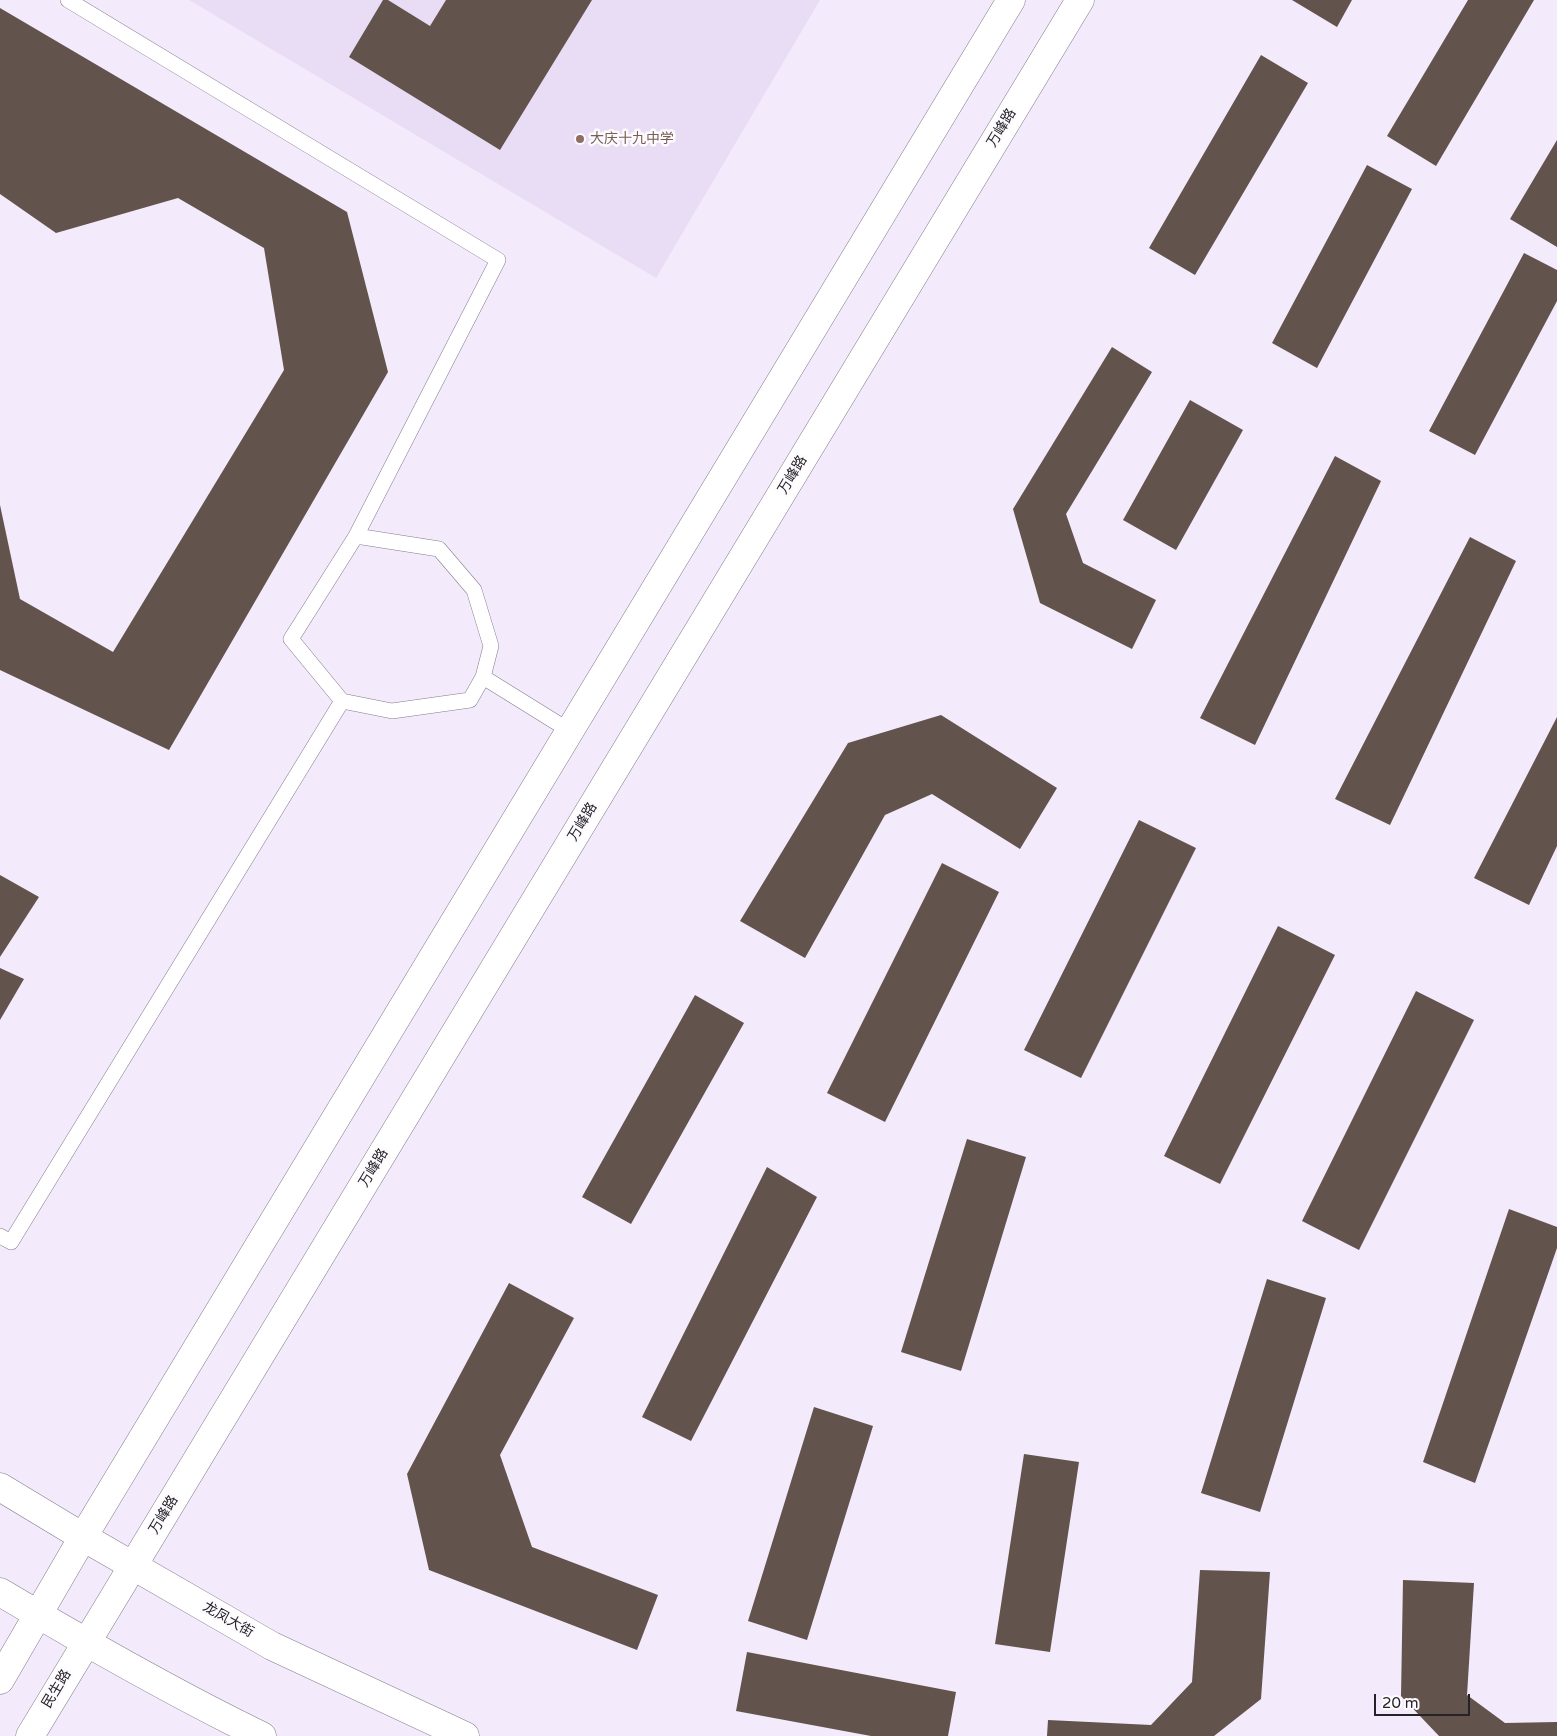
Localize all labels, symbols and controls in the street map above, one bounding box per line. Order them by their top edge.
street label: 万峰路 [984,106,1020,150]
place label: 大庆十九中学 [590,131,674,147]
marker: 大庆十九中学 [574,133,586,145]
street label: 万峰路 [775,453,811,497]
street label: 万峰路 [565,800,601,844]
street label: 万峰路 [356,1146,392,1190]
street label: 万峰路 [146,1493,182,1537]
street label: 龙凤大街 [200,1599,256,1641]
street label: 民生路 [39,1667,75,1711]
scale bar [1377,1684,1473,1716]
text: 20 m [1382,1694,1419,1712]

